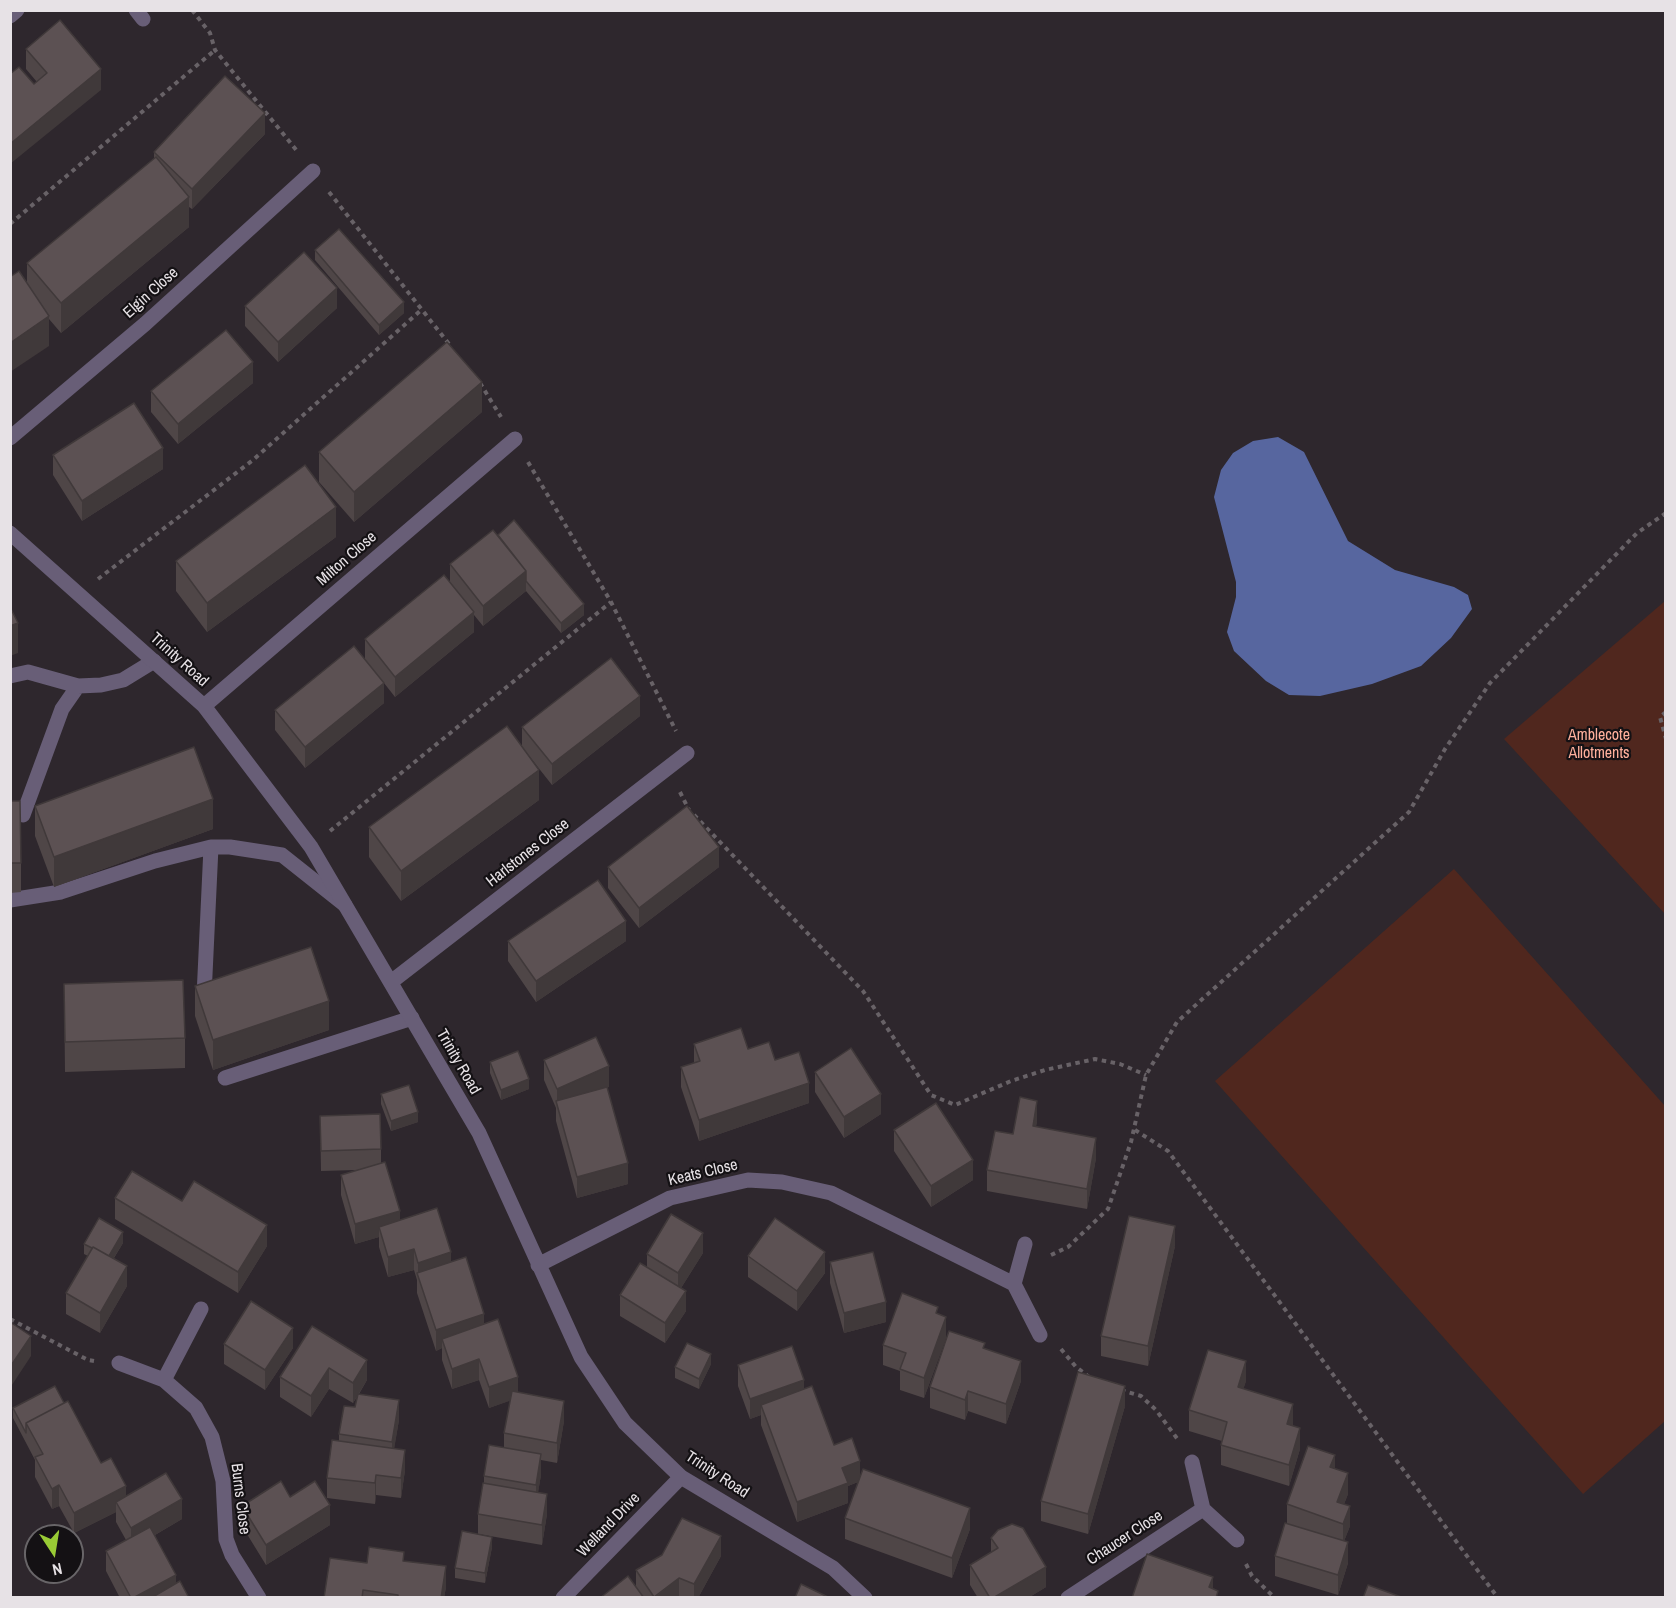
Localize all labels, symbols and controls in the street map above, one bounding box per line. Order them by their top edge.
street label: Elgin Close [120,263,182,323]
street label: Milton Close [313,528,381,590]
street label: Trinity Road [146,629,212,691]
park label: Amblecote Allotments [1568,726,1630,764]
street label: Harlstones Close [483,815,573,891]
street label: Trinity Road [432,1026,484,1098]
street label: Keats Close [666,1156,740,1190]
street label: Trinity Road [682,1447,752,1503]
street label: Burns Close [226,1462,254,1536]
street label: Welland Drive [574,1489,644,1561]
street label: Chaucer Close [1083,1506,1167,1570]
north arrow [24,1524,84,1584]
text: N [50,1558,64,1581]

